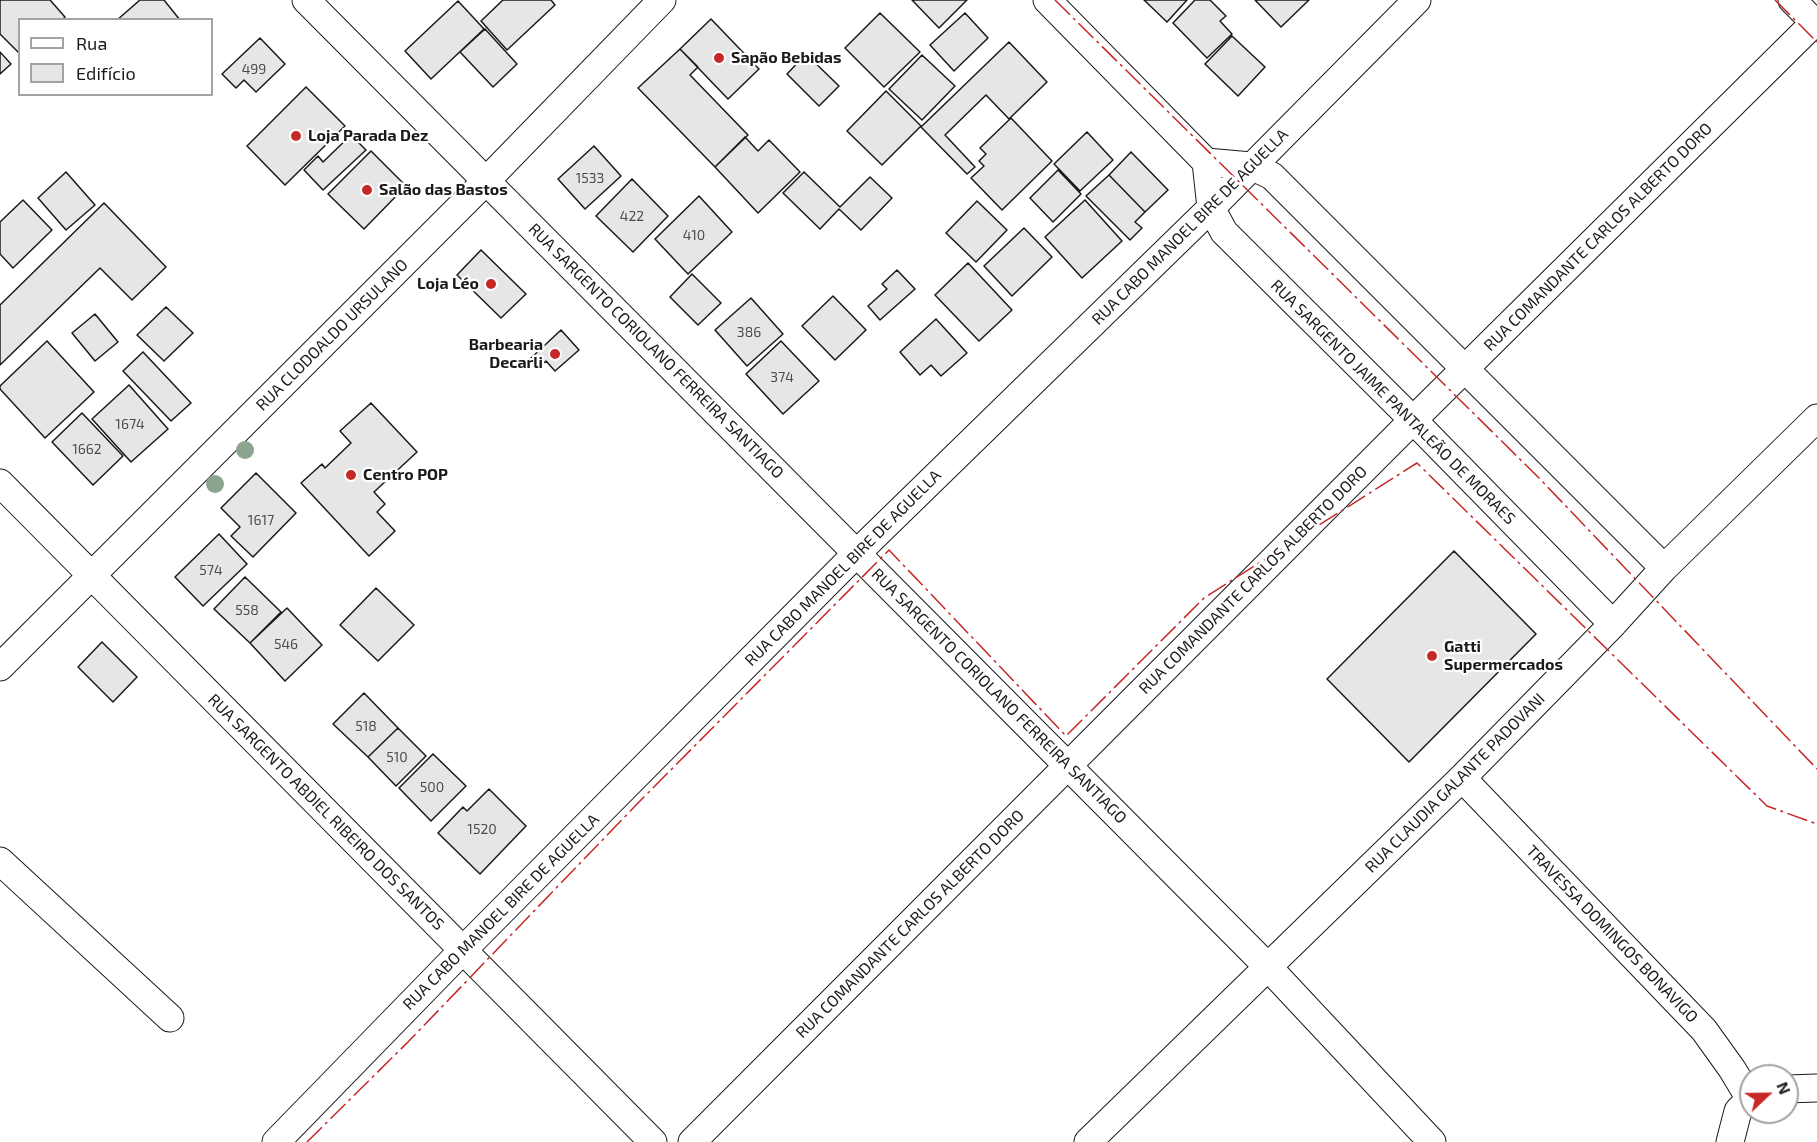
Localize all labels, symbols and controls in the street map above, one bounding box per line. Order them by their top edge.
legend [18,18,213,96]
text: Rua [76,32,107,54]
place label: Sapão Bebidas [731,48,841,68]
marker: Sapão Bebidas [712,51,726,65]
house number: 499 [242,61,266,77]
text: Edifício [76,62,136,84]
street label: RUA COMANDANTE CARLOS ALBERTO DORO [1480,119,1716,355]
street label: RUA CABO MANOEL BIRE DE AGUELLA [1088,125,1292,329]
place label: Loja Parada Dez [308,126,428,146]
marker: Loja Parada Dez [289,129,303,143]
house number: 1533 [576,170,604,186]
place label: Salão das Bastos [379,180,508,200]
marker: Salão das Bastos [360,183,374,197]
house number: 422 [620,208,644,224]
street label: RUA SARGENTO CORIOLANO FERREIRA SANTIAGO [524,219,788,483]
house number: 410 [683,227,705,243]
street label: RUA CLODOALDO URSULANO [252,255,412,415]
place label: Loja Léo [417,274,479,294]
street label: RUA SARGENTO JAIME PANTALEÃO DE MORAES [1267,276,1519,528]
marker: Loja Léo [484,277,498,291]
house number: 386 [737,324,761,340]
place label: Barbearia Decarli [469,335,543,373]
marker: Barbearia Decarli [548,347,562,361]
house number: 374 [770,369,794,385]
house number: 1674 [115,416,145,432]
house number: 1662 [72,441,102,457]
street label: RUA COMANDANTE CARLOS ALBERTO DORO [1135,462,1371,698]
place label: Centro POP [363,465,448,485]
street label: RUA CABO MANOEL BIRE DE AGUELLA [741,466,945,670]
marker: Centro POP [344,468,358,482]
house number: 1617 [248,512,274,528]
house number: 574 [199,562,223,578]
street label: RUA SARGENTO CORIOLANO FERREIRA SANTIAGO [867,564,1131,828]
house number: 558 [235,602,259,618]
house number: 546 [274,636,298,652]
place label: Gatti Supermercados [1444,637,1563,675]
marker: Gatti Supermercados [1425,649,1439,663]
street label: RUA CLAUDIA GALANTE PADOVANI [1361,689,1549,877]
street label: RUA SARGENTO ABDIEL RIBEIRO DOS SANTOS [204,690,448,934]
house number: 518 [355,718,377,734]
house number: 510 [386,749,408,765]
house number: 500 [420,779,444,795]
street label: RUA COMANDANTE CARLOS ALBERTO DORO [792,806,1028,1042]
street label: RUA CABO MANOEL BIRE DE AGUELLA [399,810,603,1014]
house number: 1520 [467,821,497,837]
street label: TRAVESSA DOMINGOS BONAVIGO [1522,841,1702,1027]
north arrow [1739,1064,1799,1124]
text: N [1773,1079,1795,1097]

